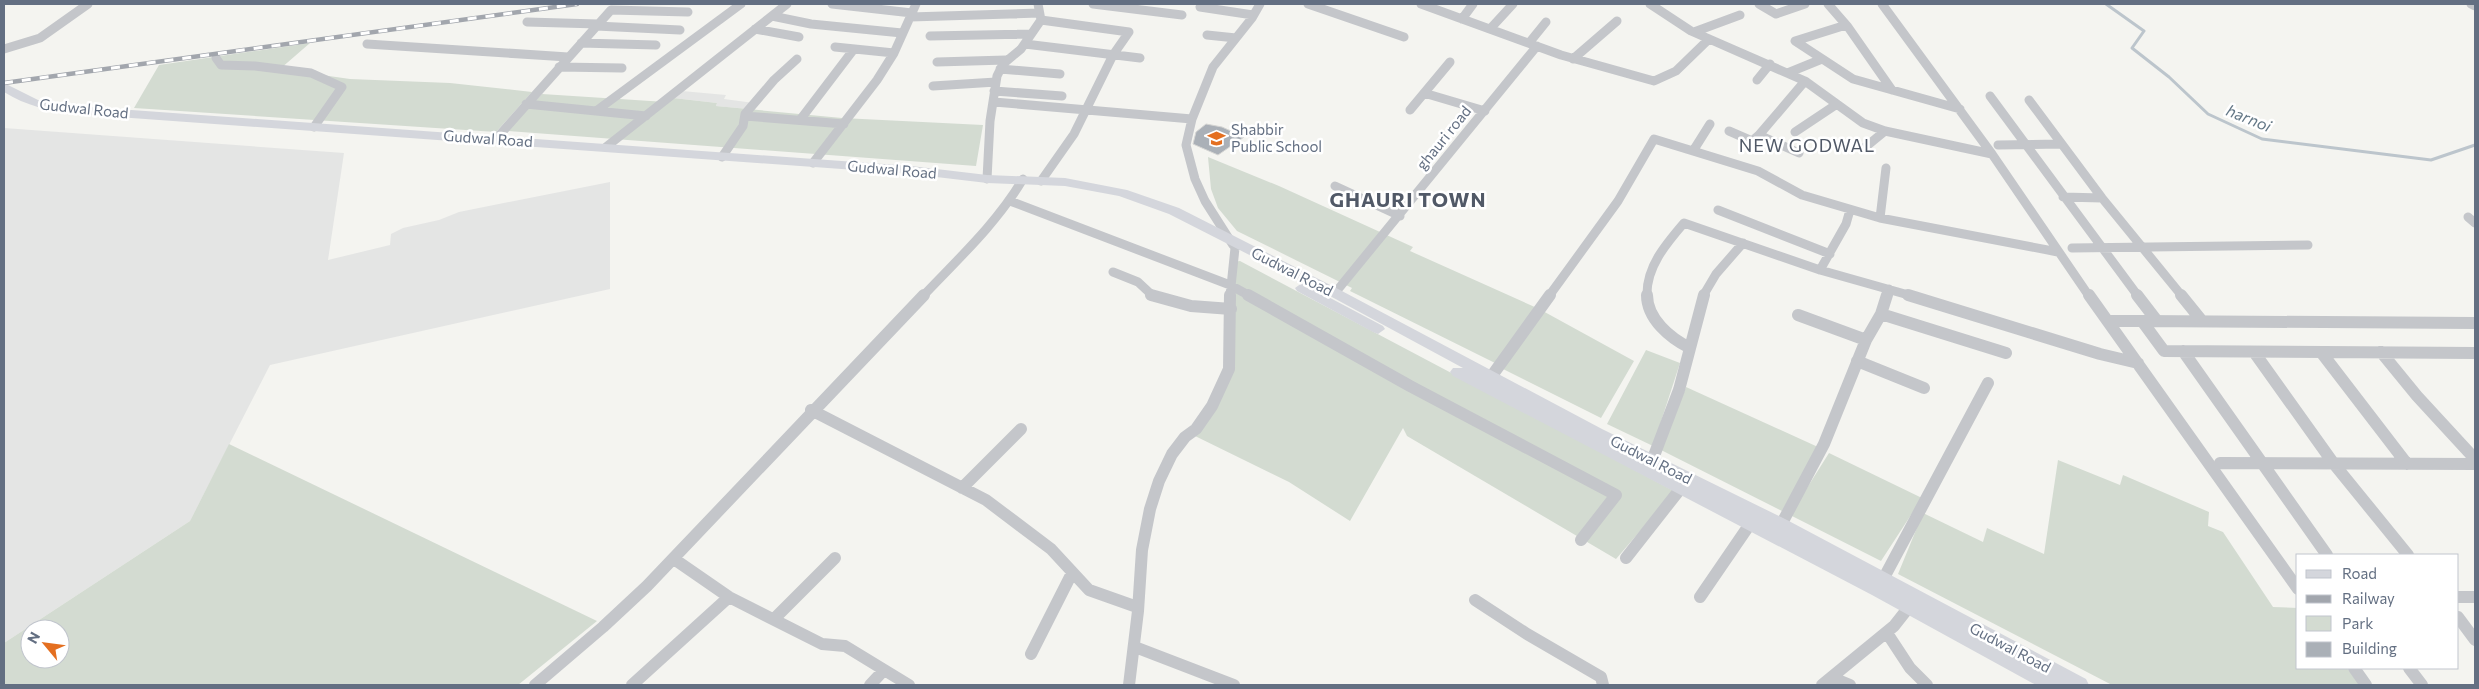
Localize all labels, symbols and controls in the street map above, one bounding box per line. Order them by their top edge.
street label: Gudwal Road [39,94,130,122]
water label: harnoi [2224,100,2275,135]
street label: ghauri road [1412,102,1474,173]
place label: Shabbir Public School [1231,120,1322,155]
street label: Gudwal Road [443,126,533,150]
school or university icon: Shabbir Public School [1207,129,1227,149]
district label: NEW GODWAL [1739,134,1875,156]
street label: Gudwal Road [847,156,937,182]
district label: GHAURI TOWN [1329,187,1487,211]
street label: Gudwal Road [1249,243,1336,299]
street label: Gudwal Road [1608,431,1695,487]
legend [2296,554,2459,669]
text: Road [2342,564,2377,582]
text: Railway [2342,589,2395,607]
text: Park [2342,614,2373,632]
street label: Gudwal Road [1967,618,2054,676]
north arrow [20,619,70,669]
text: N [23,629,43,646]
text: Building [2342,639,2397,657]

